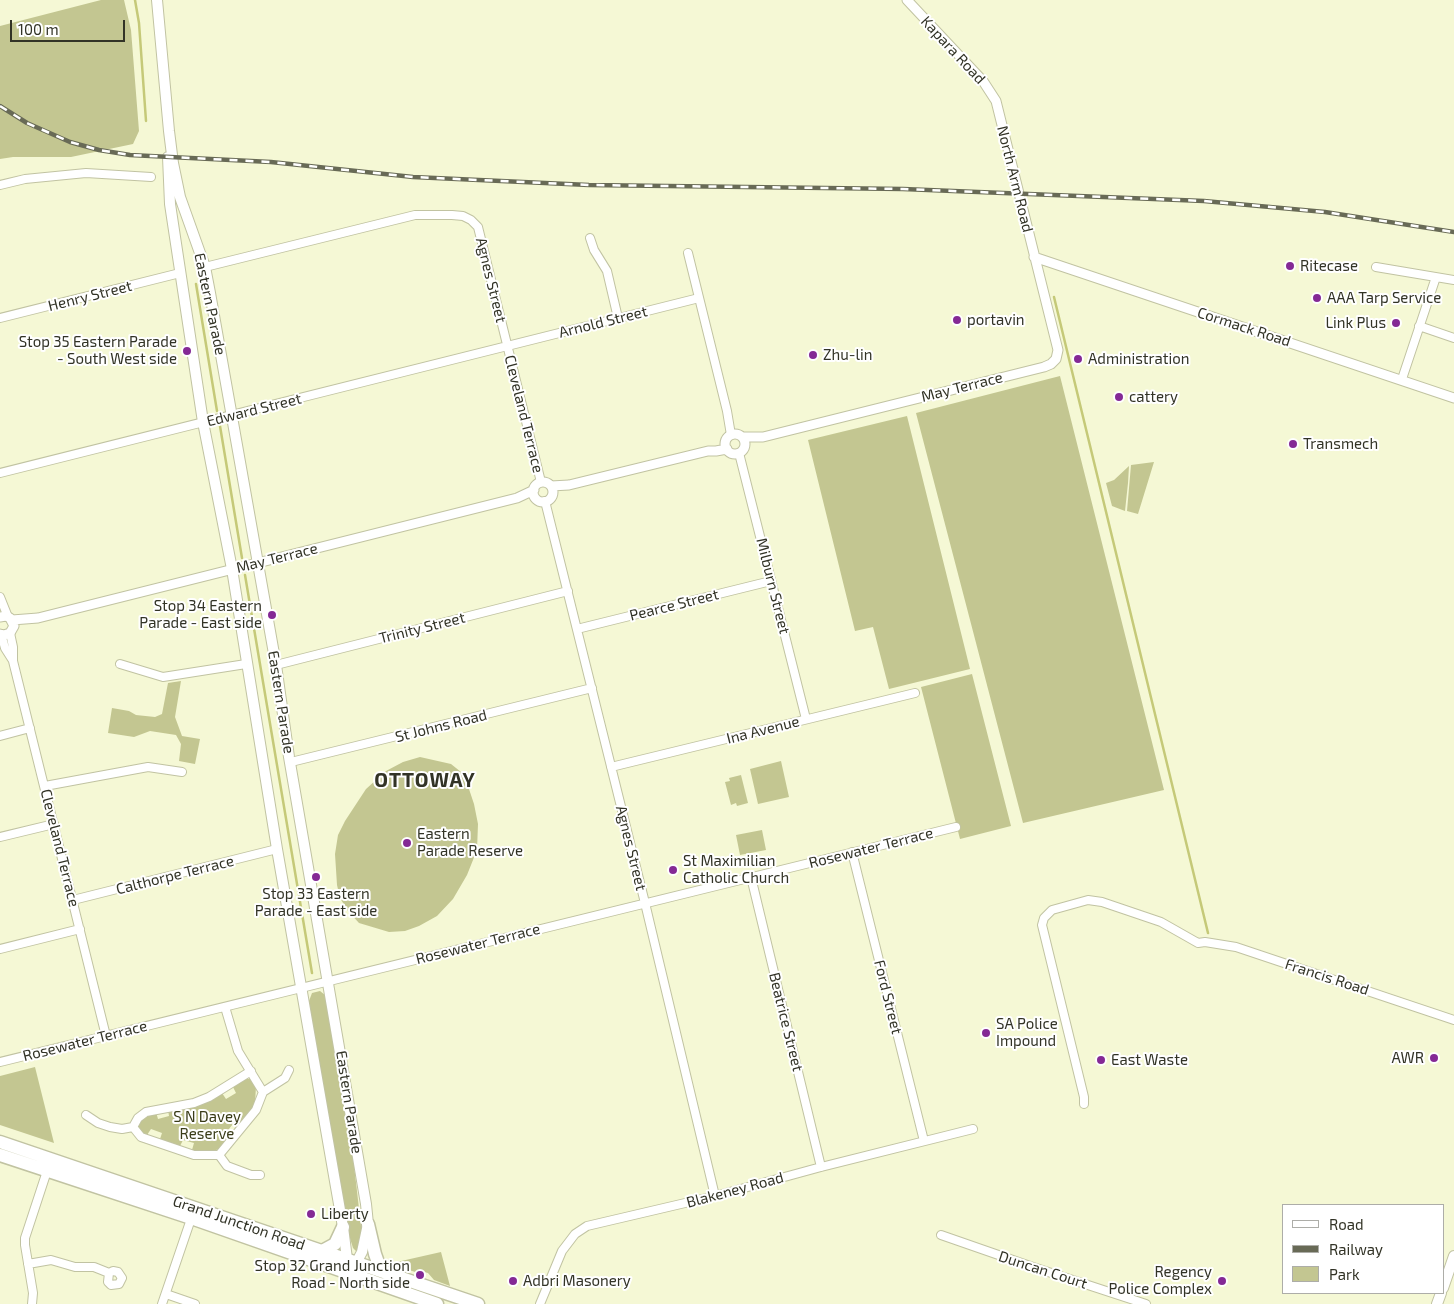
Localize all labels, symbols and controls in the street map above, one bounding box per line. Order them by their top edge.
scale bar [12,10,128,42]
street label: Kapara Road [917,12,989,88]
text: 100 m [18,20,59,38]
street label: North Arm Road [993,124,1037,234]
street label: Agnes Street [472,236,510,324]
street label: Eastern Parade [190,251,230,357]
place label: Ritecase [1300,257,1358,275]
marker: Ritecase [1284,260,1296,272]
street label: Henry Street [46,277,134,315]
place label: AAA Tarp Service [1327,289,1441,307]
marker: AAA Tarp Service [1311,292,1323,304]
street label: Arnold Street [557,302,649,342]
street label: Cormack Road [1195,303,1293,351]
place label: portavin [967,311,1025,329]
marker: portavin [951,314,963,326]
place label: Link Plus [1325,314,1386,332]
marker: Link Plus [1390,317,1402,329]
place label: Stop 35 Eastern Parade - South West side [19,333,177,368]
marker: Stop 35 Eastern Parade - South West side [181,345,193,357]
place label: Zhu-lin [823,346,872,364]
marker: Zhu-lin [807,349,819,361]
place label: Administration [1088,350,1189,368]
street label: Cleveland Terrace [501,353,547,475]
marker: Administration [1072,353,1084,365]
street label: May Terrace [919,368,1005,406]
place label: cattery [1129,388,1178,406]
street label: Edward Street [205,390,303,430]
marker: cattery [1113,391,1125,403]
place label: Transmech [1303,435,1378,453]
marker: Transmech [1287,438,1299,450]
street label: Milburn Street [752,536,794,636]
street label: May Terrace [234,539,320,577]
street label: Pearce Street [628,585,720,625]
place label: Stop 34 Eastern Parade - East side [139,597,262,632]
marker: Stop 34 Eastern Parade - East side [266,609,278,621]
street label: Trinity Street [377,609,467,647]
street label: Eastern Parade [264,649,298,755]
street label: St Johns Road [393,706,489,746]
street label: Ina Avenue [725,712,801,748]
district label: OTTOWAY [373,768,477,792]
street label: Cleveland Terrace [37,787,83,909]
street label: Agnes Street [612,804,650,892]
street label: Rosewater Terrace [807,824,935,872]
place label: Eastern Parade Reserve [417,825,523,860]
marker: Eastern Parade Reserve [401,837,413,849]
street label: Calthorpe Terrace [114,852,236,898]
place label: St Maximilian Catholic Church [683,852,789,887]
marker: St Maximilian Catholic Church [667,864,679,876]
marker: Stop 33 Eastern Parade - East side [310,871,322,883]
place label: Stop 33 Eastern Parade - East side [255,885,377,920]
street label: Rosewater Terrace [414,920,542,968]
street label: Francis Road [1283,955,1371,999]
street label: Ford Street [870,958,906,1036]
street label: Beatrice Street [765,971,807,1073]
place label: SA Police Impound [996,1015,1058,1050]
street label: Rosewater Terrace [21,1017,149,1065]
marker: SA Police Impound [980,1027,992,1039]
street label: Eastern Parade [332,1049,366,1155]
place label: AWR [1392,1049,1424,1067]
place label: East Waste [1111,1051,1188,1069]
marker: AWR [1428,1052,1440,1064]
marker: East Waste [1095,1054,1107,1066]
park label: S N Davey Reserve [173,1108,241,1143]
street label: Blakeney Road [684,1168,786,1212]
street label: Grand Junction Road [171,1192,307,1254]
legend [1282,1204,1444,1294]
place label: Liberty [321,1205,369,1223]
marker: Liberty [305,1208,317,1220]
text: Road [1329,1215,1364,1233]
text: Railway [1329,1240,1383,1258]
street label: Duncan Court [996,1247,1090,1293]
place label: Stop 32 Grand Junction Road - North side [255,1257,410,1292]
place label: Regency Police Complex [1109,1263,1212,1298]
text: Park [1329,1265,1360,1283]
marker: Stop 32 Grand Junction Road - North side [414,1269,426,1281]
place label: Adbri Masonery [523,1272,631,1290]
marker: Adbri Masonery [507,1275,519,1287]
marker: Regency Police Complex [1216,1275,1228,1287]

